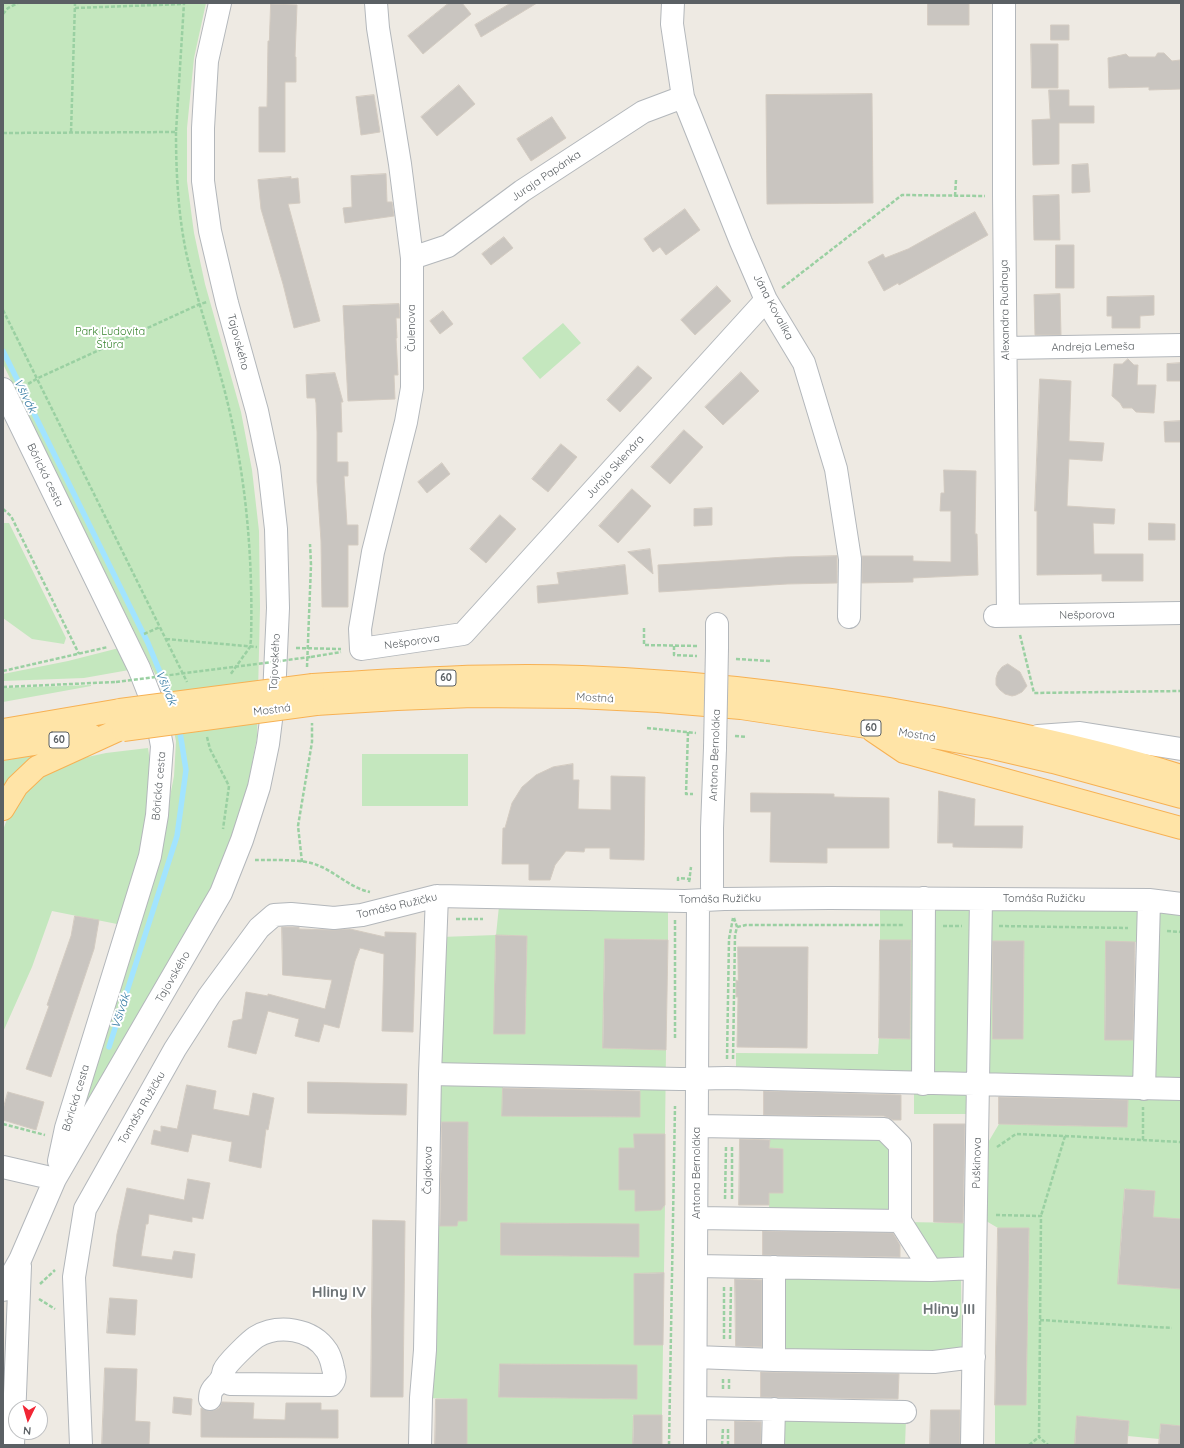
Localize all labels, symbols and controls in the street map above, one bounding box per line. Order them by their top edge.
street label: Juraja Papánka [509,148,583,204]
street label: Alexandra Rudnaya [998,260,1012,360]
street label: Jána Kovalíka [750,272,796,342]
street label: Čulenova [405,304,419,352]
street label: Tajovského [224,313,252,371]
park label: Park Ľudovíta Štúra [75,325,145,351]
street label: Andreja Lemeša [1051,340,1135,354]
water label: Všivák [11,377,39,415]
street label: Juraja Sklenára [583,433,647,501]
street label: Bôrická cesta [24,441,66,509]
street label: Nešporova [1059,608,1115,622]
street label: Nešporova [383,632,441,652]
street label: Tajovského [267,633,283,691]
water label: Všivák [152,669,180,707]
road number: 60 [436,670,456,686]
street label: Mostná [576,690,614,706]
street label: Mostná [253,701,291,719]
street label: Antona Bernoláka [707,709,723,801]
road number: 60 [861,720,881,736]
street label: Mostná [897,726,937,744]
road number: 60 [49,732,69,748]
street label: Bôrická cesta [149,751,169,821]
street label: Tomáša Ružičku [355,890,439,922]
street label: Tomáša Ružičku [679,892,761,906]
street label: Tomáša Ružičku [1003,892,1085,906]
street label: Tajovského [153,949,193,1005]
water label: Všivák [109,992,133,1030]
street label: Bôrická cesta [60,1063,92,1133]
street label: Tomáša Ružičku [116,1069,168,1147]
street label: Antona Bernoláka [690,1127,704,1219]
street label: Puškinova [970,1137,984,1189]
street label: Čajakova [421,1146,435,1194]
district label: Hliny IV [312,1283,366,1301]
district label: Hliny III [923,1300,975,1318]
north arrow [8,1400,48,1440]
text: N [22,1424,32,1438]

